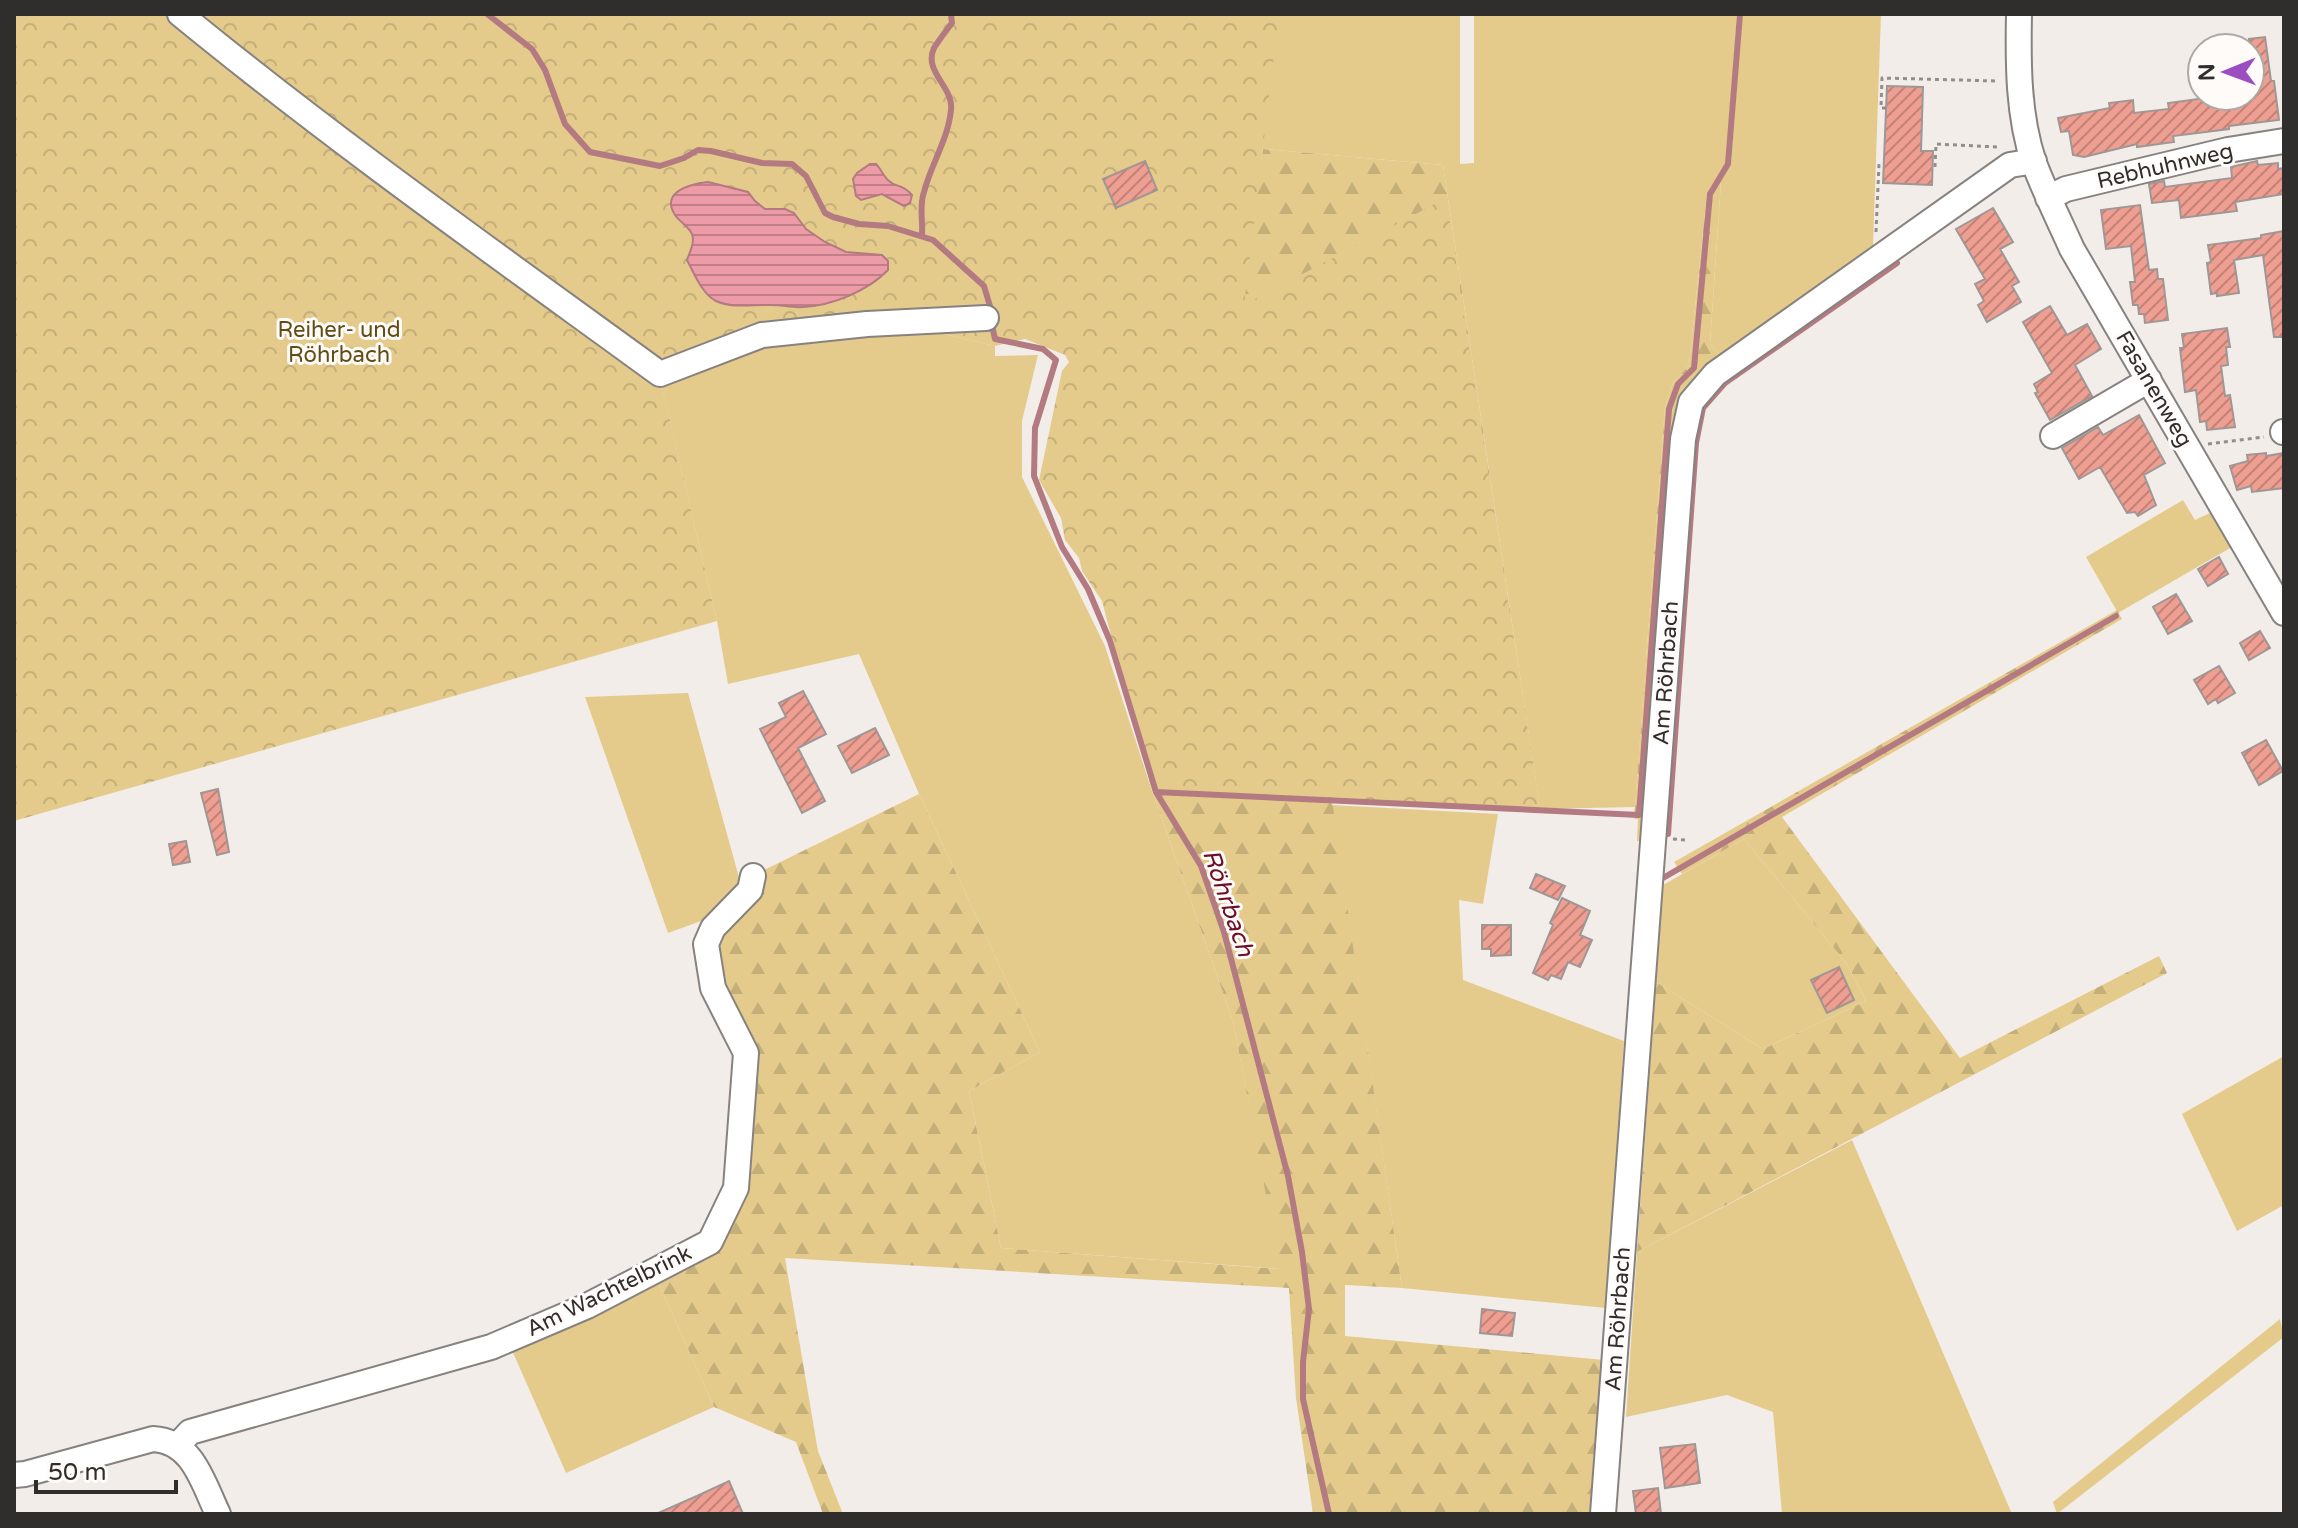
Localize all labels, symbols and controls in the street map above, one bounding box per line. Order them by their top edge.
north arrow [2186,32,2266,112]
text: N [2194,63,2220,81]
street label: Rebhuhnweg [2094,138,2236,194]
park label: Reiher- und Röhrbach [277,317,401,368]
street label: Fasanenweg [2110,326,2198,452]
street label: Am Röhrbach [1648,600,1684,746]
water label: Röhrbach [1196,846,1260,962]
street label: Am Wachtelbrink [522,1240,696,1342]
street label: Am Röhrbach [1600,1246,1636,1392]
scale bar [36,1444,176,1494]
text: 50 m [48,1458,106,1487]

